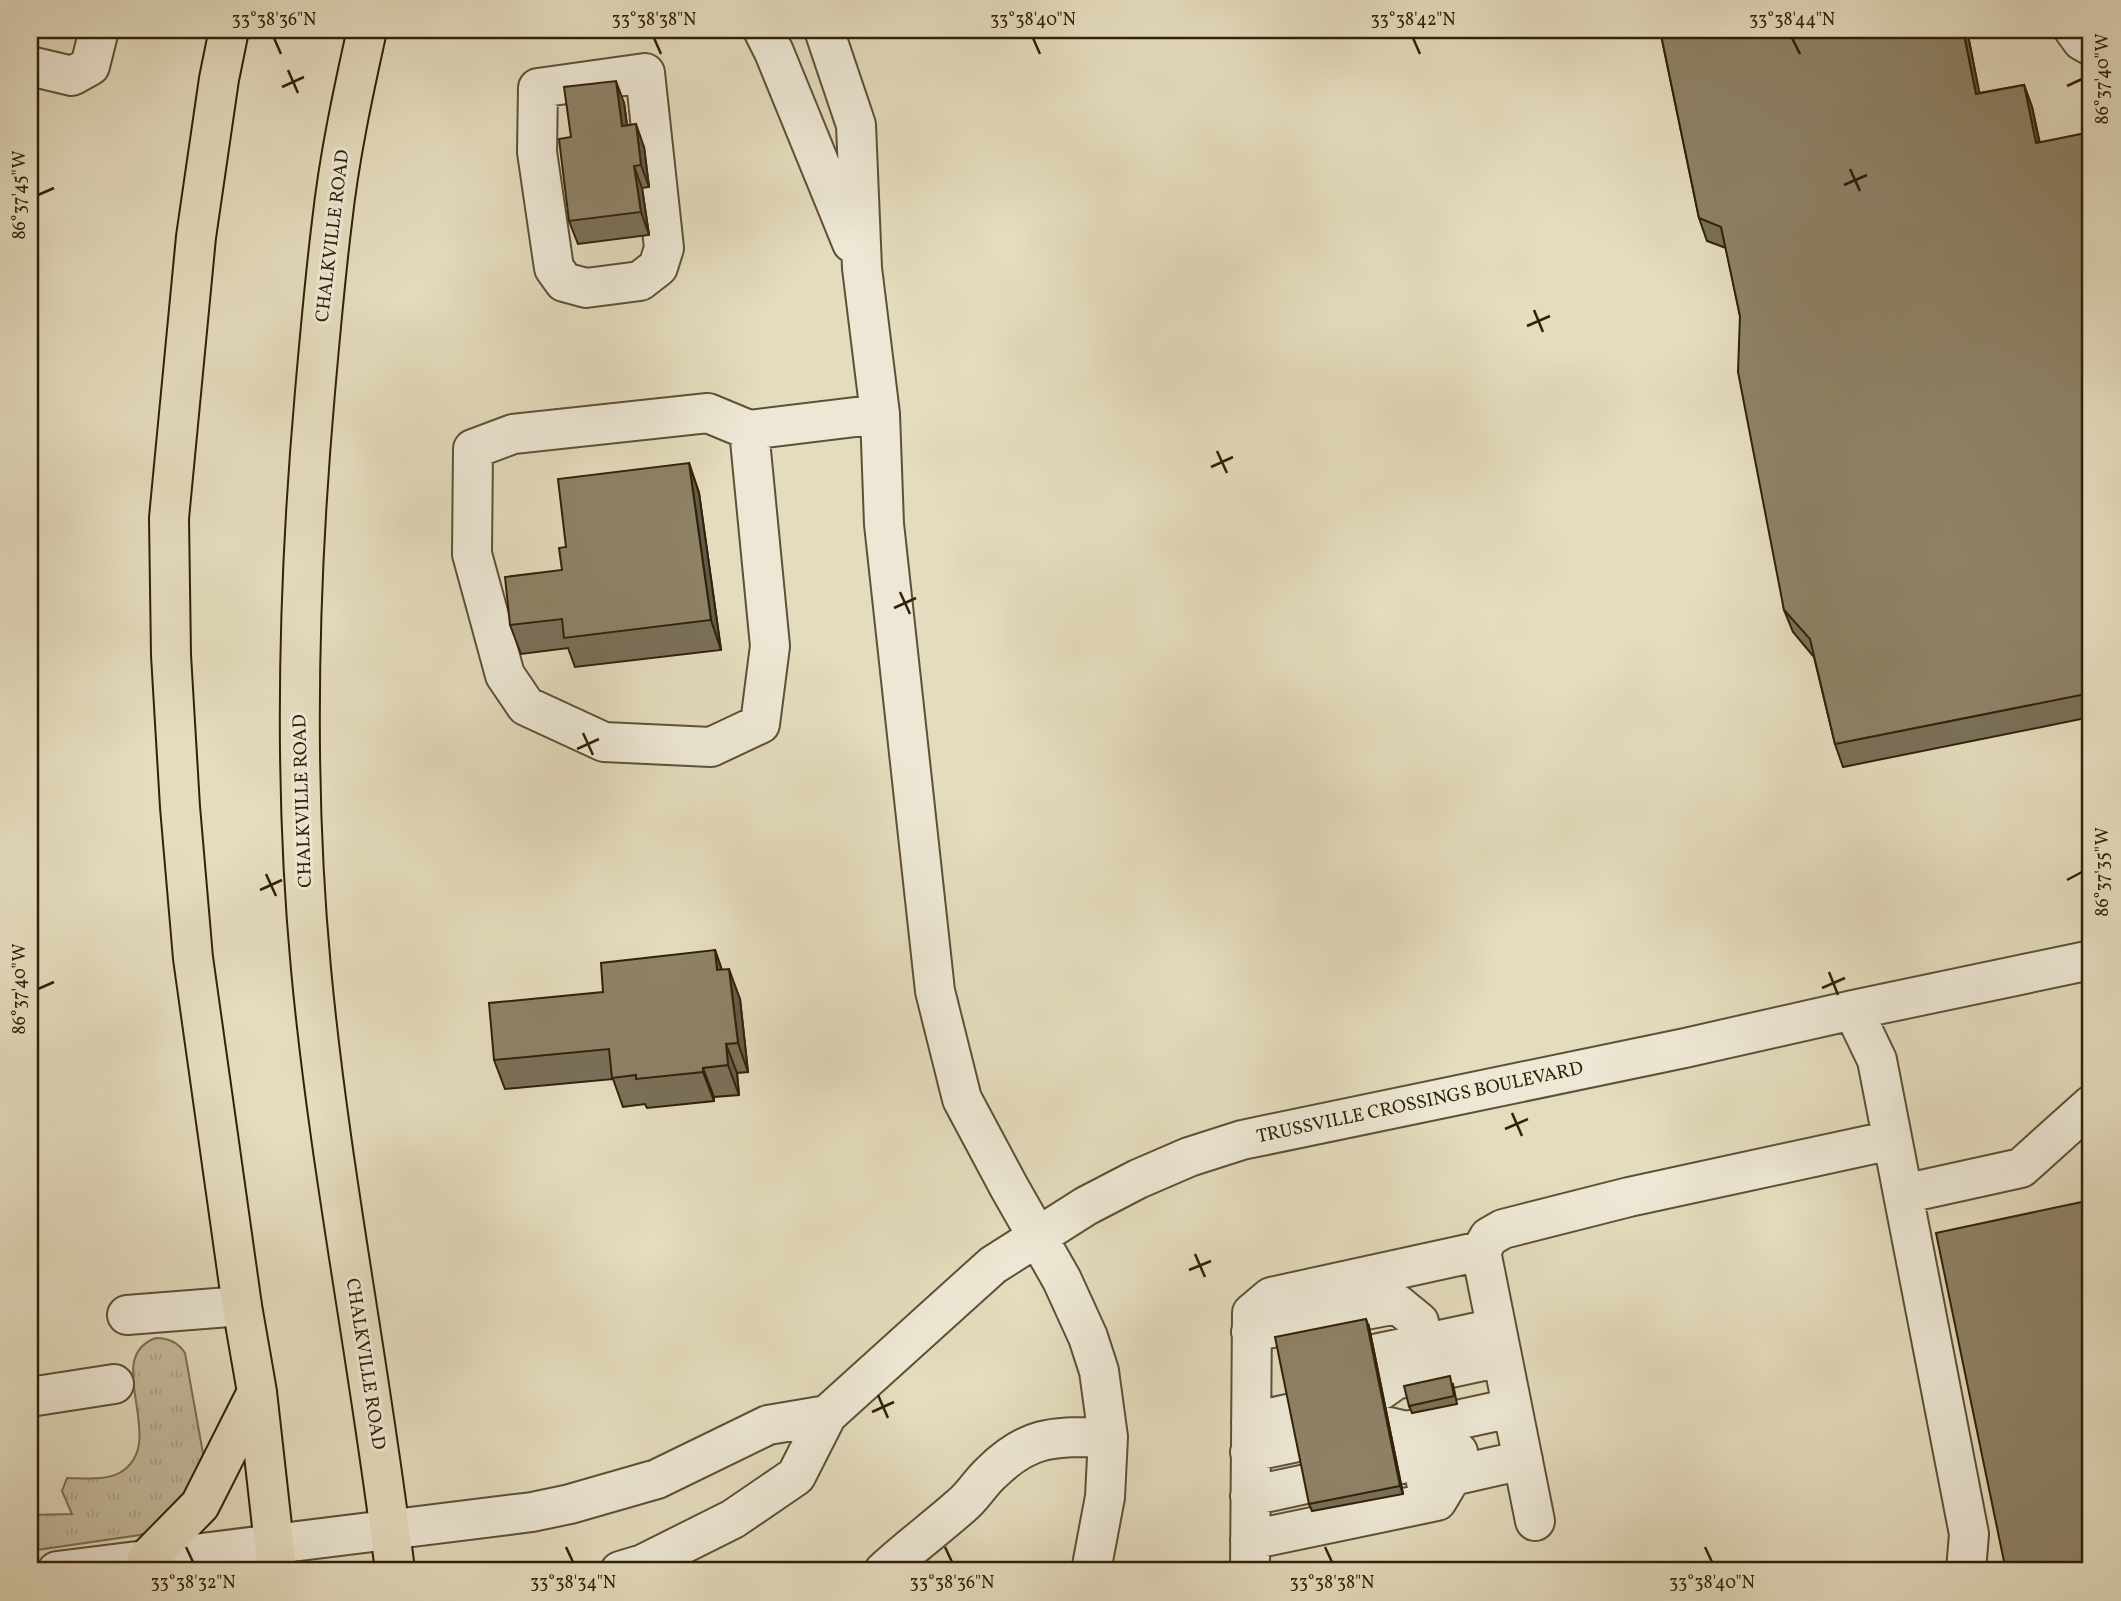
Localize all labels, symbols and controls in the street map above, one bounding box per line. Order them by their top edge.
text: 33°38'36"N [232,8,316,33]
text: 33°38'38"N [612,8,696,33]
text: 33°38'40"N [990,8,1076,33]
text: 33°38'42"N [1370,8,1456,33]
text: 33°38'44"N [1749,8,1835,33]
text: 86°37'40"W [2091,33,2116,125]
street label: CHALKVILLE ROAD [310,148,356,324]
text: 86°37'45"W [8,150,33,240]
street label: CHALKVILLE ROAD [287,714,319,888]
text: 86°37'35"W [2091,827,2116,917]
text: 86°37'40"W [8,943,33,1035]
street label: TRUSSVILLE CROSSINGS BOULEVARD [1254,1056,1586,1150]
street label: CHALKVILLE ROAD [339,1276,391,1452]
text: 33°38'32"N [150,1571,236,1596]
text: 33°38'34"N [530,1571,616,1596]
text: 33°38'36"N [910,1571,994,1596]
text: 33°38'38"N [1290,1571,1374,1596]
text: 33°38'40"N [1669,1571,1755,1596]

